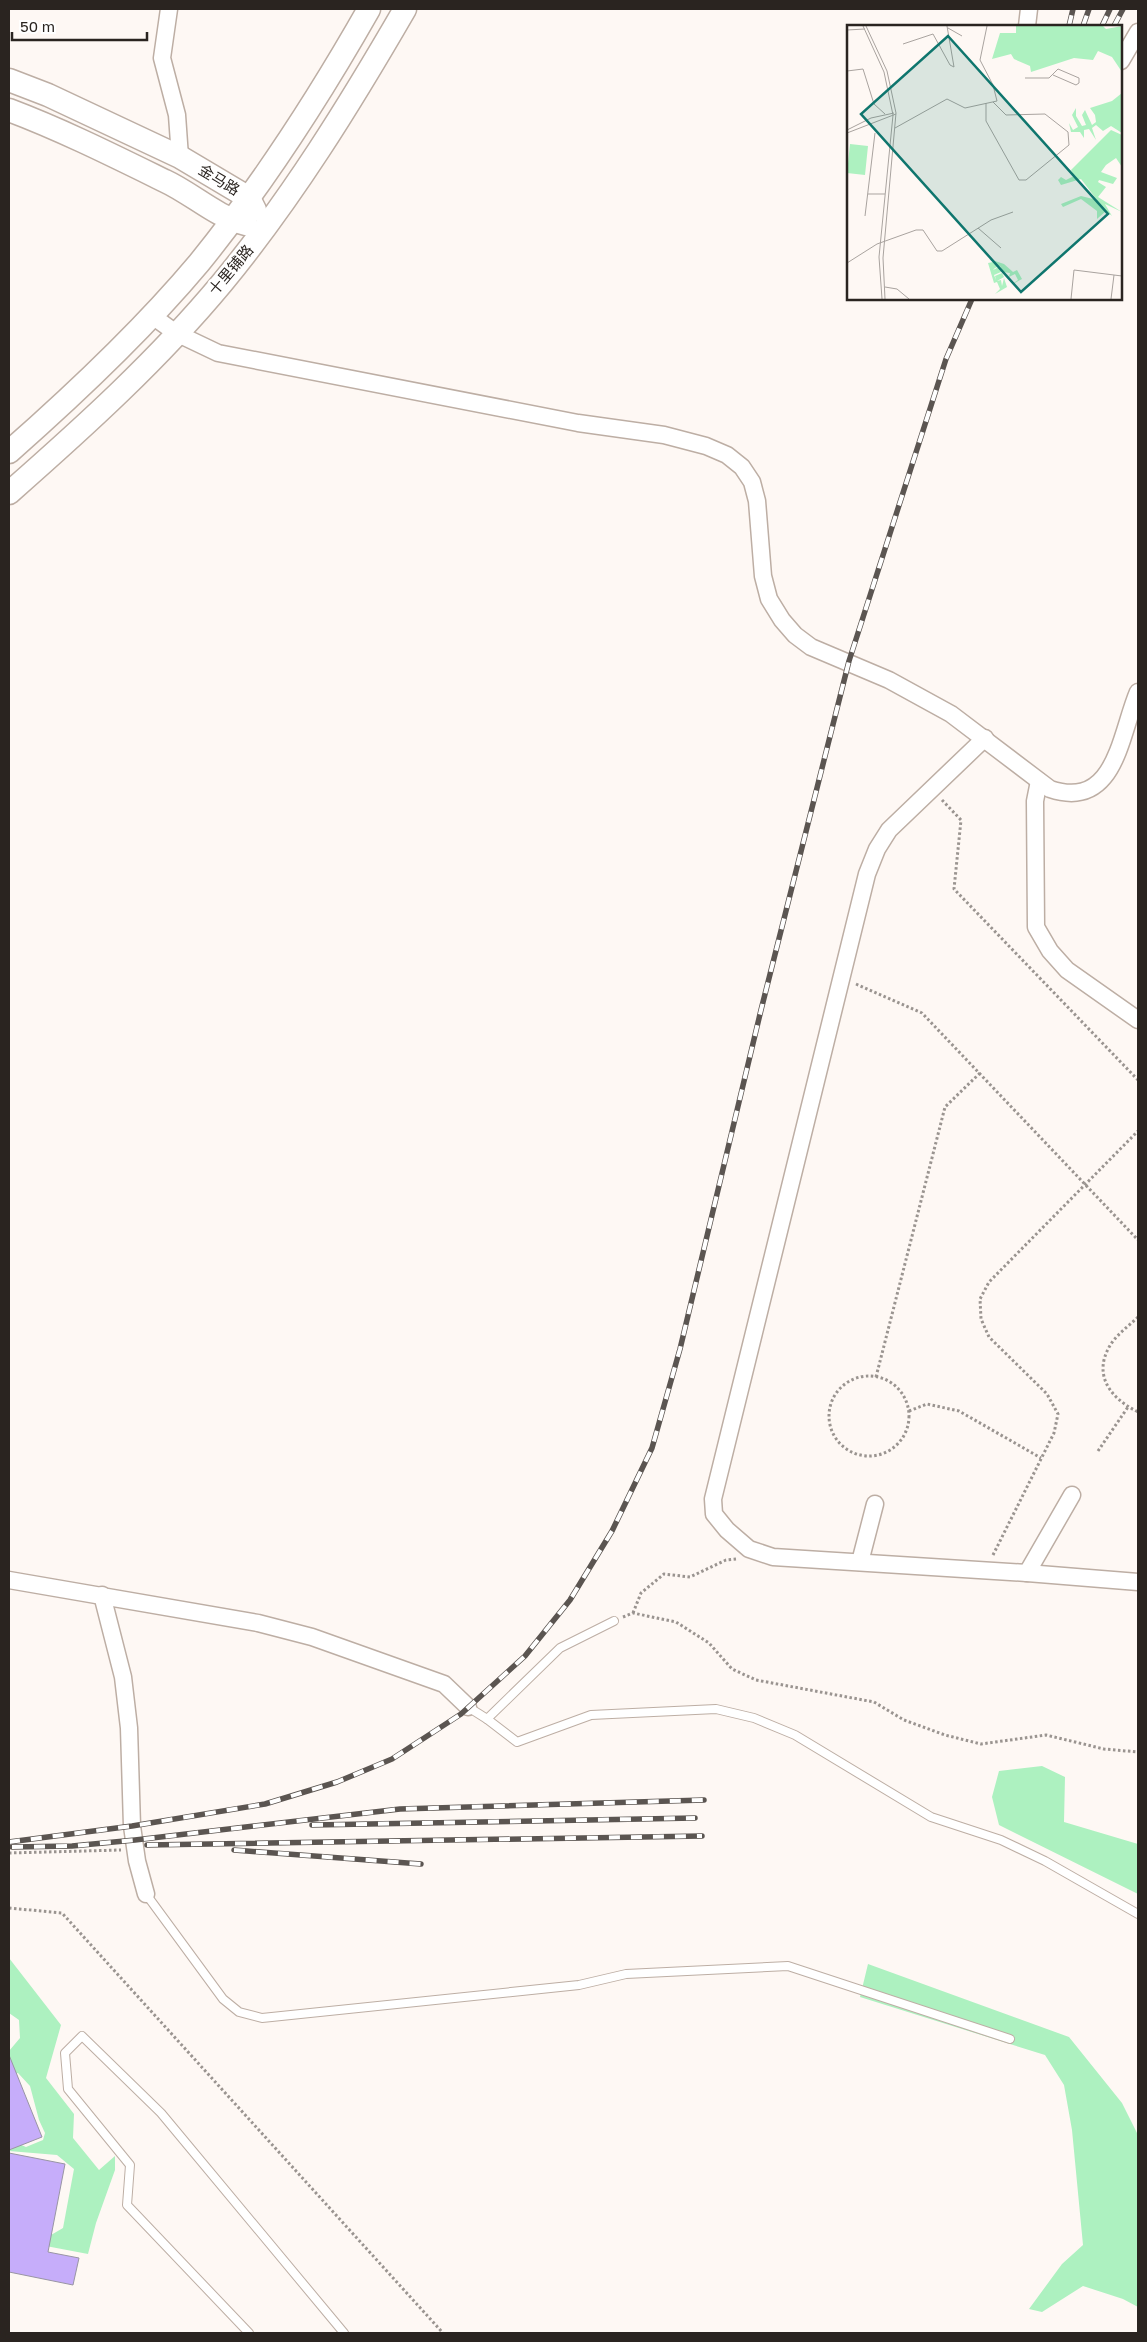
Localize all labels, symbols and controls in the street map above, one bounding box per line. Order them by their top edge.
scale bar [12,10,148,42]
text: 50 m [20,17,55,35]
inset map [847,25,1122,300]
street label: 金马路 [196,160,243,198]
street label: 十里铺路 [204,241,256,298]

